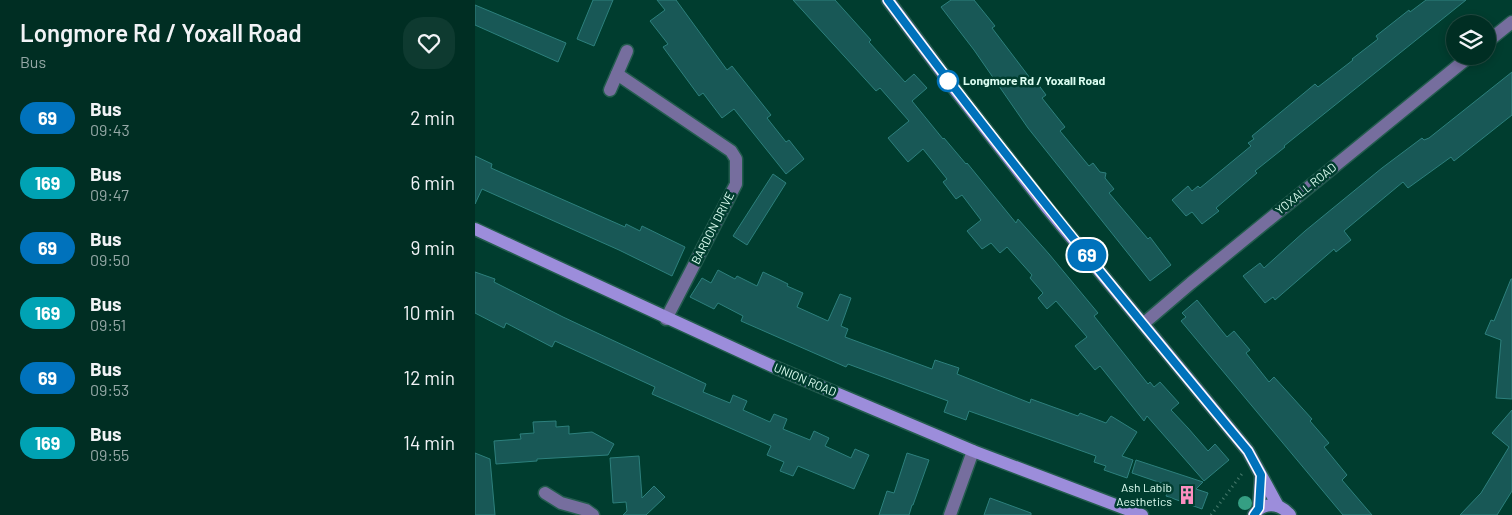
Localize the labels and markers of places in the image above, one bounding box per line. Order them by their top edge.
marker: Longmore Rd / Yoxall Road [937,70,959,92]
place label: Longmore Rd / Yoxall Road [963,73,1106,87]
place label: Ash Labib Aesthetics [1116,480,1172,508]
building icon: Ash Labib Aesthetics [1176,484,1198,506]

